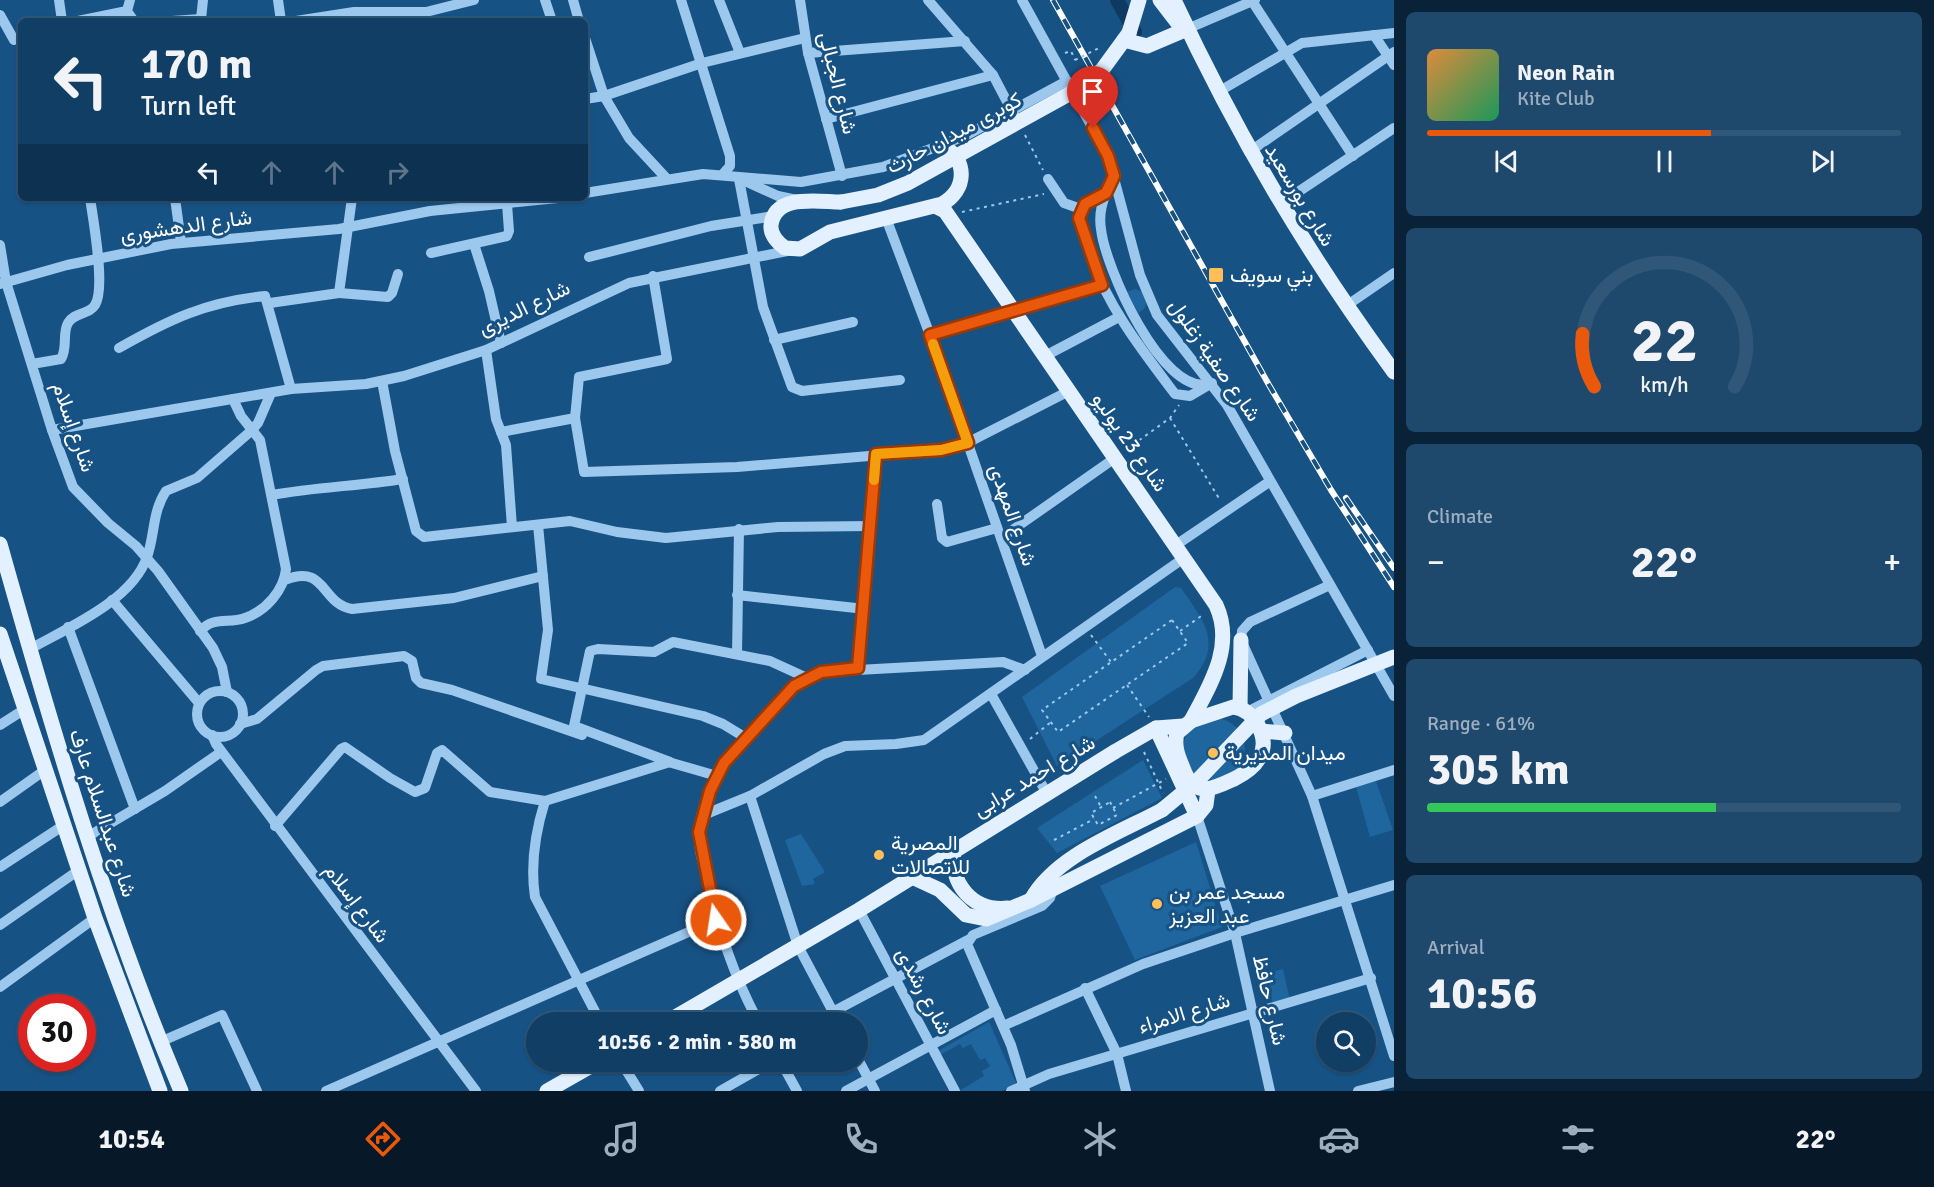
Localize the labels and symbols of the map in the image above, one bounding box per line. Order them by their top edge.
street label: شارع الجبالى [812,29,863,137]
pin [1067,66,1118,128]
street label: كوبرى ميدان حارث [882,86,1026,180]
street label: شارع بورسعيد [1258,139,1341,252]
street label: شارع الدهشورى [119,204,254,249]
place label: بني سويف [1230,262,1313,292]
marker: بني سويف [1207,266,1225,284]
street label: شارع الديرى [474,275,575,342]
street label: شارع صفية زغلول [1162,294,1267,427]
street label: شارع إسلام [46,379,102,476]
street label: شارع 23 يوليو [1085,387,1174,497]
street label: شارع المهدى [982,461,1043,570]
street label: شارع عبدالسلام عارف [63,726,142,901]
street label: شارع احمد عرابى [968,729,1100,824]
place label: ميدان المديرية [1225,740,1346,766]
marker: ميدان المديرية [1206,746,1220,760]
place label: المصرية للاتصالات [891,830,970,880]
marker: المصرية للاتصالات [872,848,886,862]
street label: شارع إسلام [318,858,395,949]
place label: مسجد عمر بن عبد العزيز [1168,879,1285,929]
position arrow [684,888,748,952]
marker: مسجد عمر بن عبد العزيز [1150,897,1164,911]
street label: شارع رشدى [889,943,958,1039]
street label: شارع حافظ [1246,952,1293,1048]
street label: شارع الامراء [1135,987,1233,1040]
speed limit sign: 30 [18,994,96,1072]

